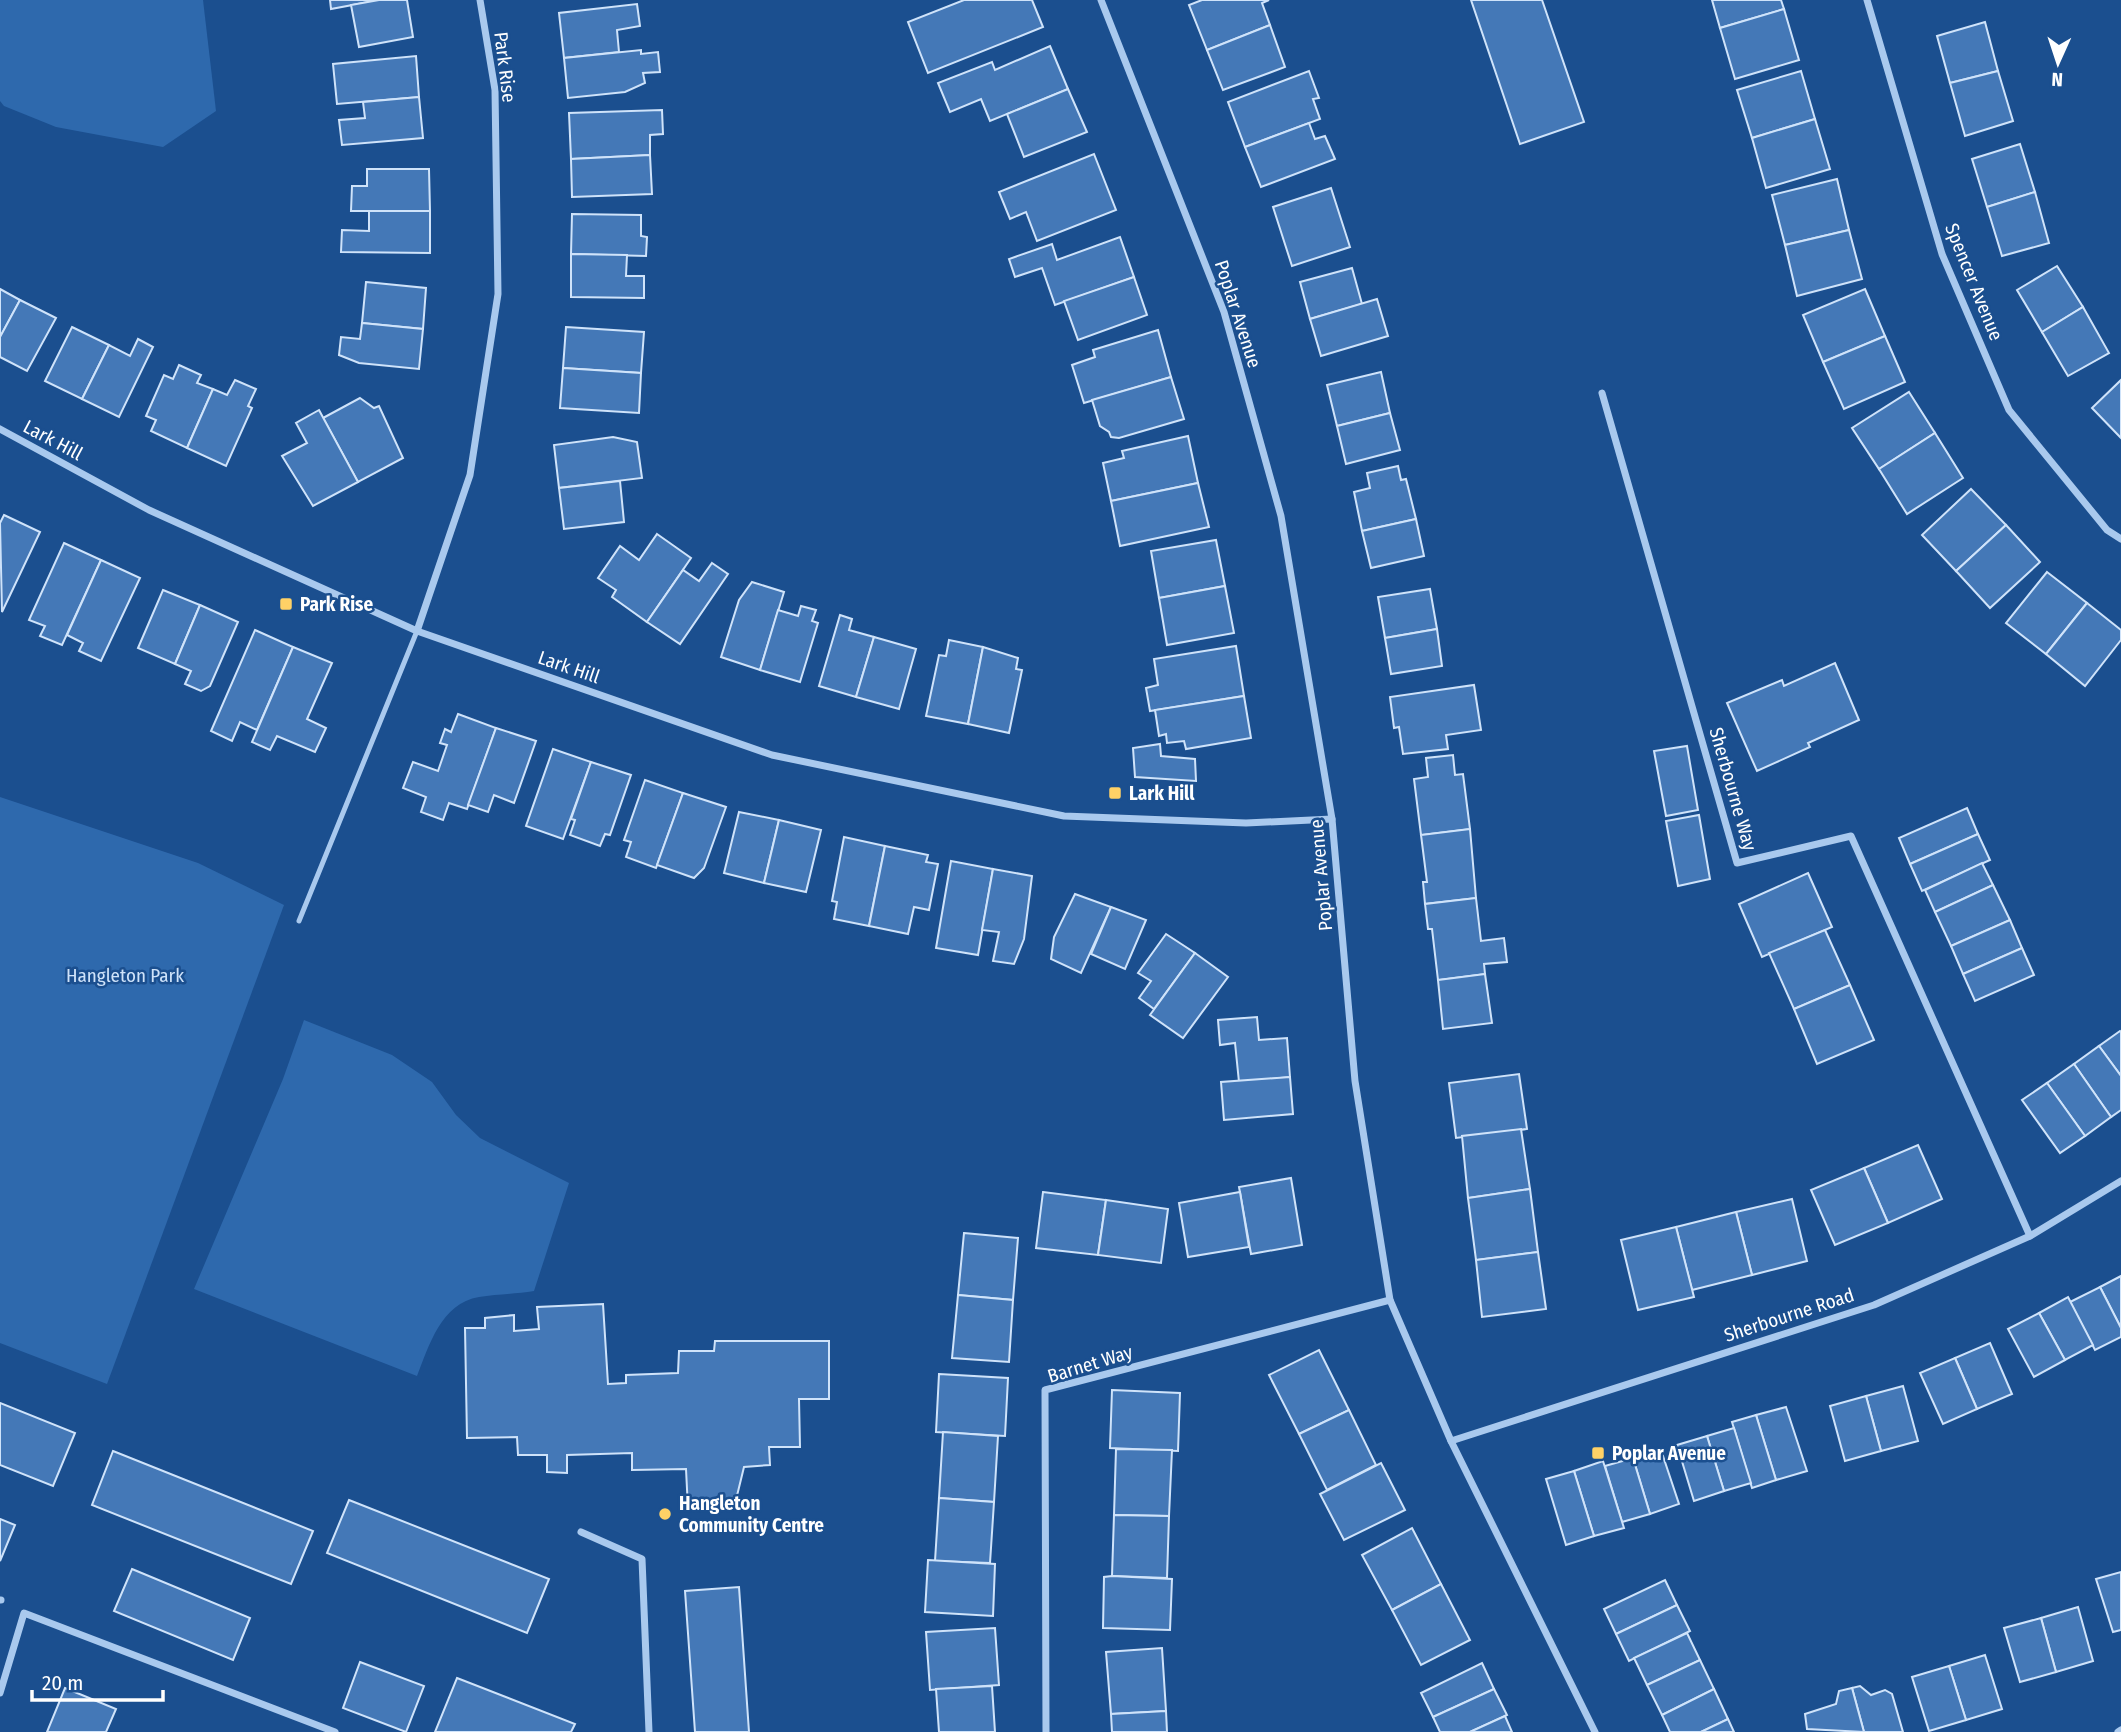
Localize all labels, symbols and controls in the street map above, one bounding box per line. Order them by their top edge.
north arrow [2023,28,2093,98]
street label: Park Rise [489,30,521,104]
text: N [2051,68,2063,91]
street label: Spencer Avenue [1940,220,2008,344]
street label: Poplar Avenue [1210,257,1266,371]
street label: Lark Hill [19,415,87,465]
place label: Park Rise [300,593,373,616]
marker: Park Rise [278,596,294,612]
street label: Lark Hill [535,646,603,688]
street label: Sherbourne Way [1704,725,1762,854]
place label: Lark Hill [1129,782,1195,805]
marker: Lark Hill [1107,785,1123,801]
street label: Poplar Avenue [1305,818,1337,932]
park label: Hangleton Park [66,964,184,987]
street label: Sherbourne Road [1721,1283,1857,1347]
street label: Barnet Way [1045,1340,1136,1388]
place label: Poplar Avenue [1612,1442,1726,1465]
marker: Poplar Avenue [1590,1445,1606,1461]
place label: Hangleton Community Centre [679,1492,824,1537]
marker: Hangleton Community Centre [657,1506,673,1522]
scale bar [32,1658,163,1702]
text: 20 m [42,1670,83,1696]

